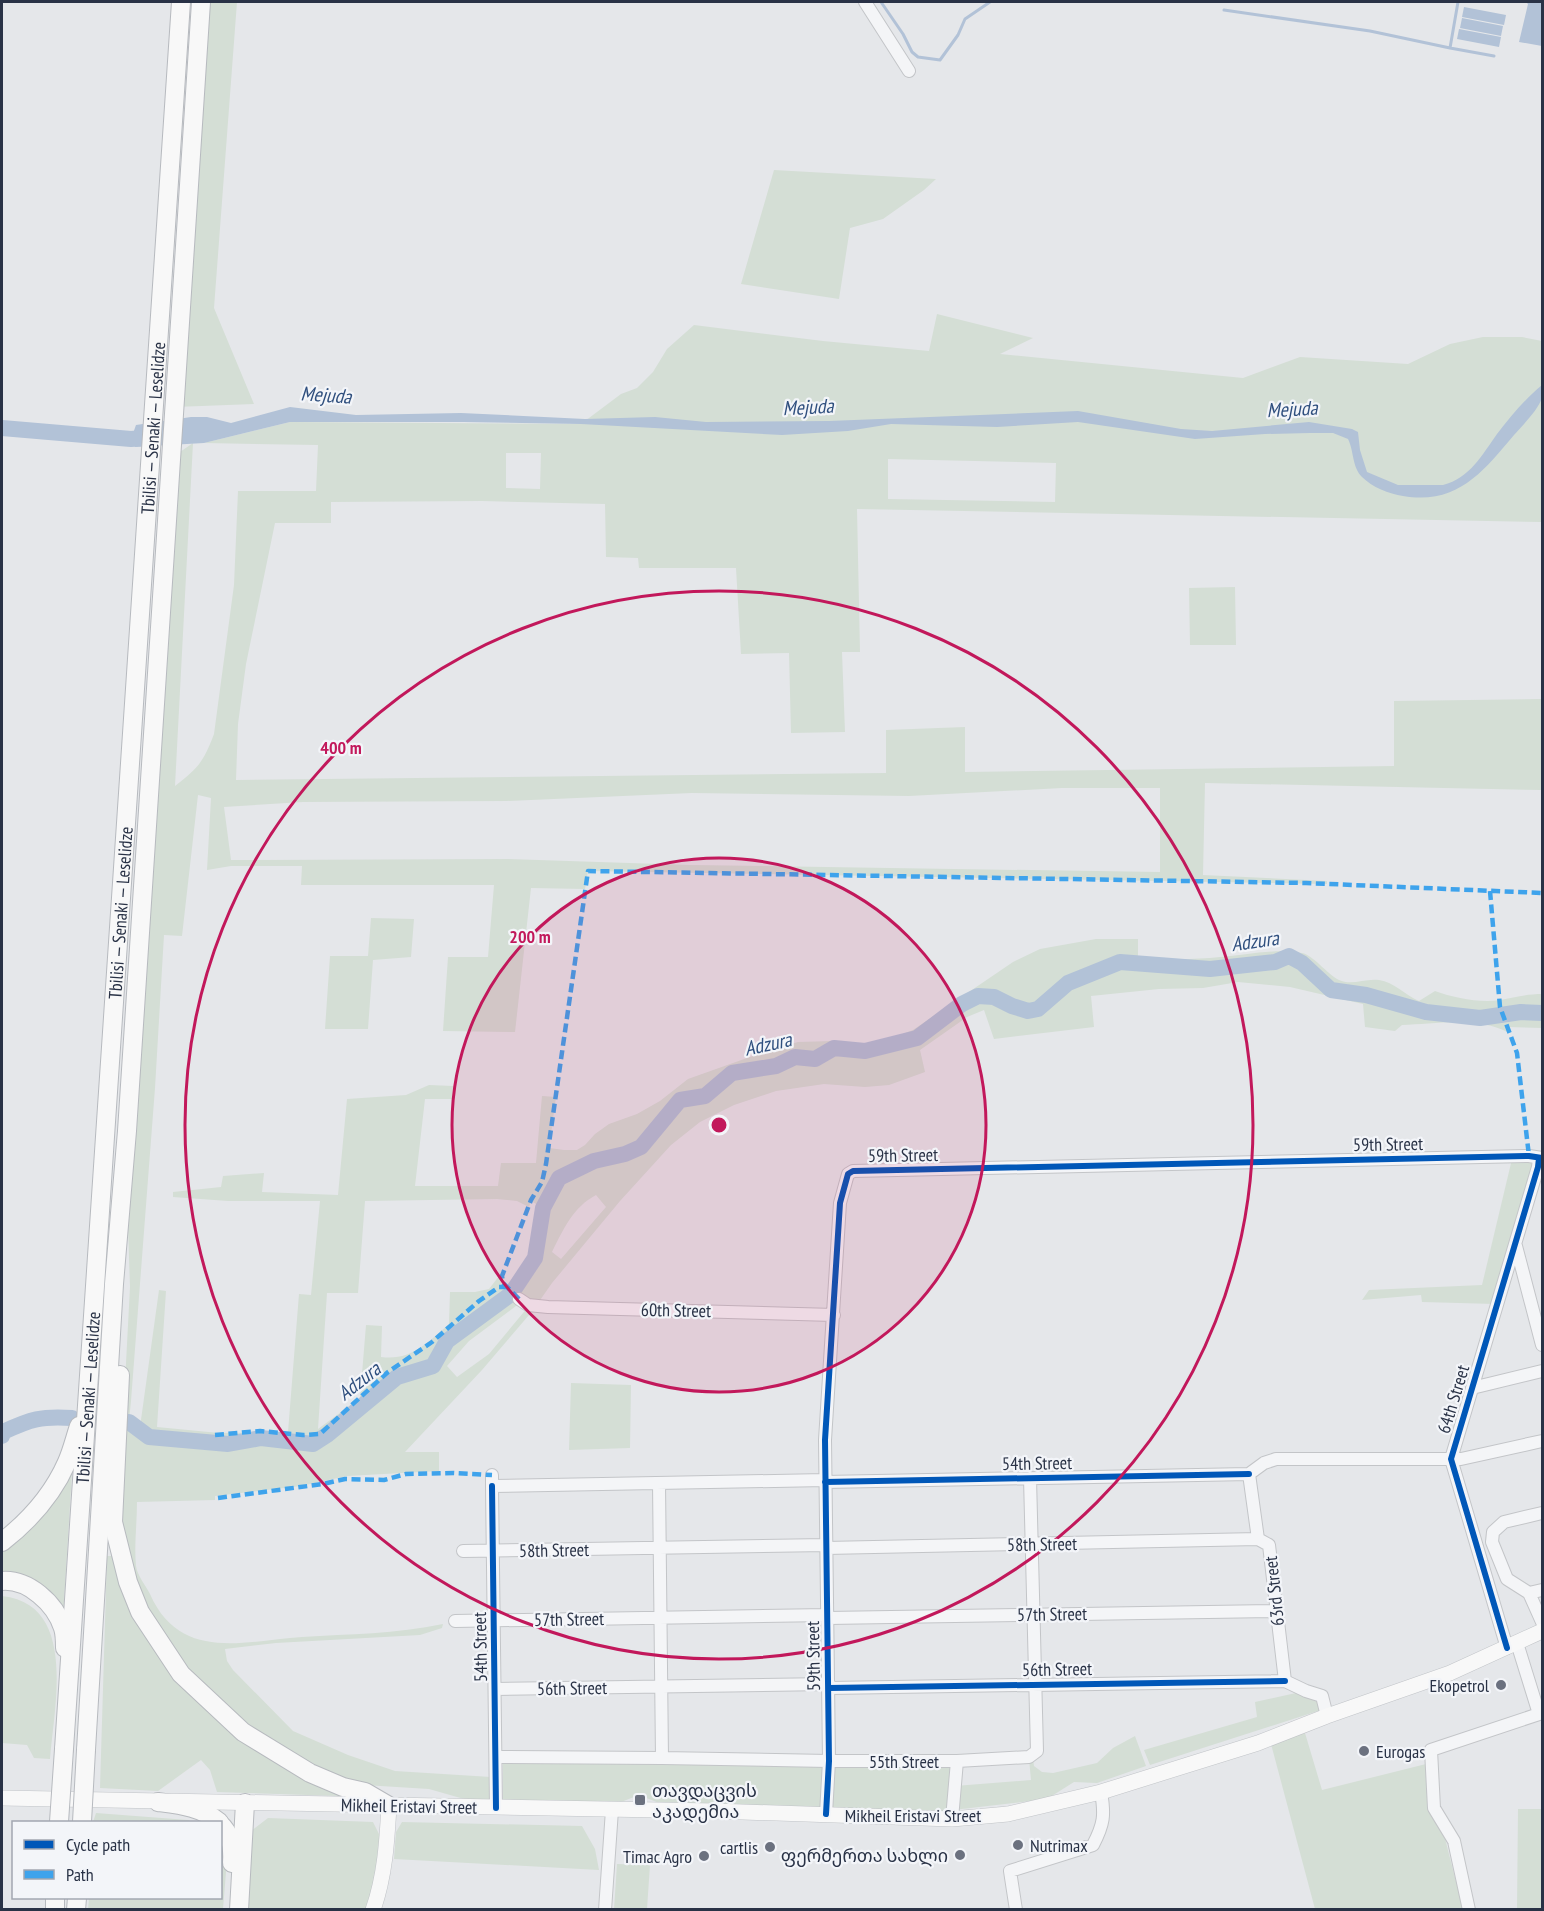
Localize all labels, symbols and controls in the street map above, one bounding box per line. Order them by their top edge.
street label: Tbilisi — Senaki — Leselidze [135,341,170,515]
water label: Mejuda [300,380,353,410]
water label: Mejuda [782,393,835,421]
water label: Mejuda [1266,395,1319,423]
text: 400 m [320,736,362,759]
street label: Tbilisi — Senaki — Leselidze [103,826,137,1000]
text: 200 m [509,925,551,948]
water label: Adzura [1230,925,1281,957]
water label: Adzura [742,1026,795,1062]
centre of rings [709,1115,729,1135]
street label: 59th Street [1353,1132,1423,1156]
street label: 59th Street [868,1143,938,1167]
street label: 60th Street [641,1298,711,1322]
street label: Tbilisi — Senaki — Leselidze [70,1311,105,1485]
water label: Adzura [332,1356,386,1406]
street label: 64th Street [1432,1362,1474,1436]
street label: 54th Street [1002,1451,1072,1475]
street label: 58th Street [1007,1532,1077,1556]
street label: 58th Street [519,1538,589,1562]
street label: 63rd Street [1259,1555,1289,1627]
street label: 57th Street [1017,1602,1087,1626]
street label: 57th Street [534,1607,604,1631]
street label: 54th Street [468,1612,492,1682]
street label: 59th Street [801,1621,825,1691]
street label: 56th Street [1022,1657,1092,1681]
place label: Ekopetrol [1430,1674,1490,1697]
street label: 56th Street [537,1676,607,1700]
marker: Ekopetrol [1494,1678,1508,1692]
place label: Eurogas [1376,1740,1425,1763]
marker: Eurogas [1357,1744,1371,1758]
street label: 55th Street [869,1750,939,1773]
place label: თავდაცვის აკადემია [652,1779,757,1823]
street label: Mikheil Eristavi Street [341,1793,477,1819]
marker: თავდაცვის აკადემია [633,1793,647,1807]
street label: Mikheil Eristavi Street [845,1804,981,1827]
legend [12,1821,222,1899]
text: Cycle path [66,1833,130,1856]
place label: Nutrimax [1030,1834,1088,1857]
place label: cartlis [720,1836,758,1859]
marker: Nutrimax [1011,1838,1025,1852]
marker: cartlis [763,1840,777,1854]
place label: ფერმერთა სახლი [781,1844,948,1867]
place label: Timac Agro [623,1845,692,1868]
marker: ფერმერთა სახლი [953,1848,967,1862]
marker: Timac Agro [697,1849,711,1863]
text: Path [66,1863,94,1886]

